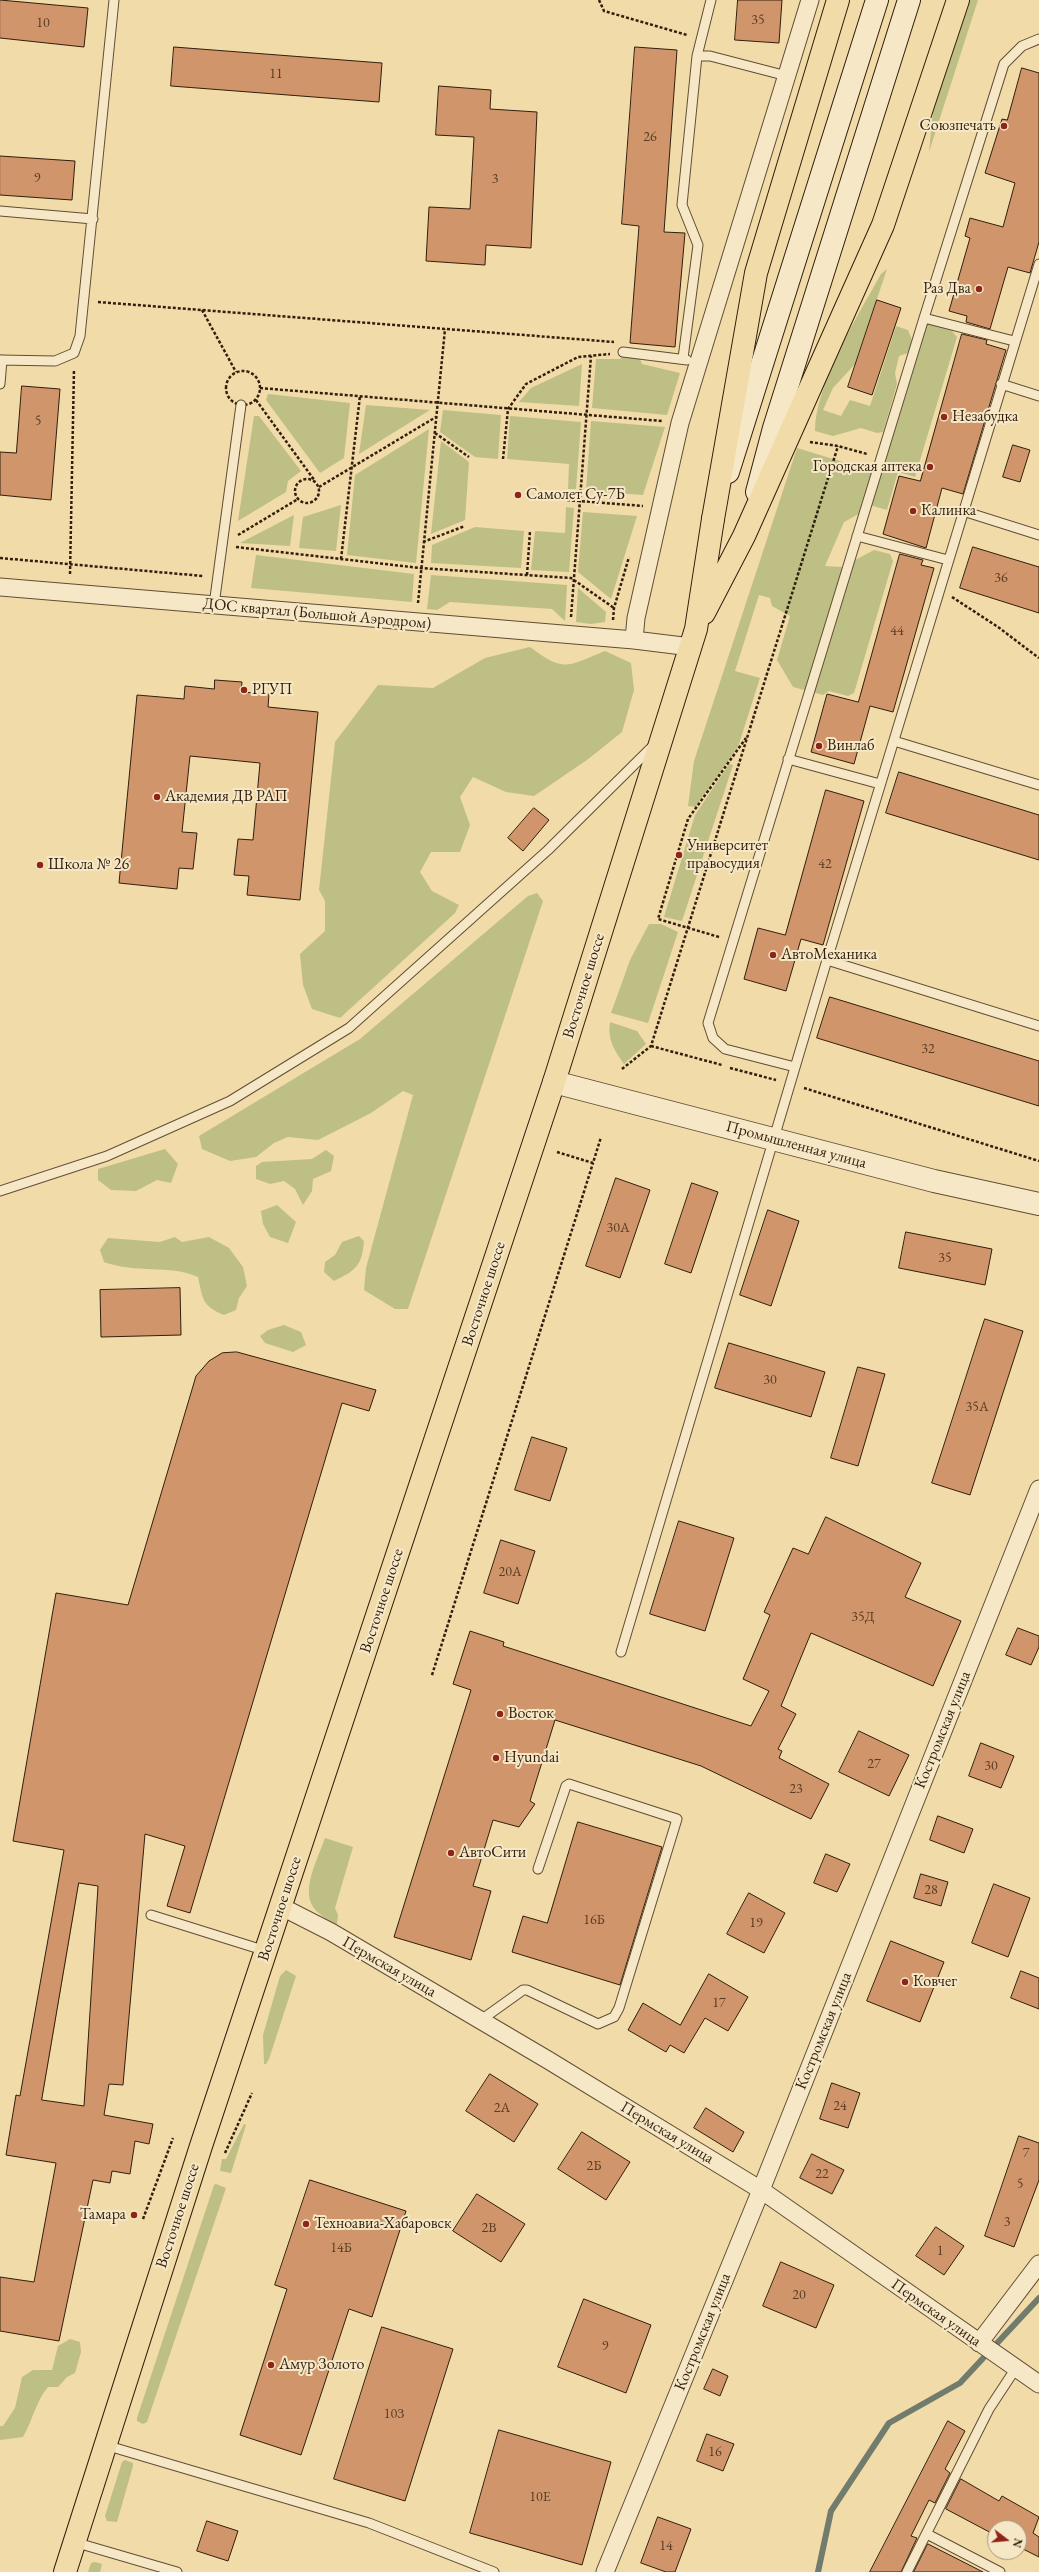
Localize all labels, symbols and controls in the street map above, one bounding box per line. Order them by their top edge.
house number: 35 [751,12,765,28]
house number: 10 [36,15,50,31]
house number: 11 [269,66,283,82]
place label: Союзпечать [919,116,996,136]
marker: Союзпечать [999,121,1009,131]
house number: 26 [643,129,657,145]
house number: 9 [34,170,40,186]
house number: 3 [492,171,498,187]
place label: Раз Два [923,279,971,299]
marker: Раз Два [974,284,984,294]
place label: Незабудка [952,407,1018,427]
marker: Незабудка [939,412,949,422]
house number: 5 [35,413,41,429]
place label: Городская аптека [813,457,922,477]
marker: Городская аптека [925,462,935,472]
place label: Самолет Су-7Б [526,485,625,505]
marker: Самолет Су-7Б [513,490,523,500]
place label: Калинка [921,501,976,521]
marker: Калинка [908,506,918,516]
house number: 36 [994,570,1008,586]
street label: ДОС квартал (Большой Аэродром) [202,594,432,634]
house number: 44 [890,623,904,639]
place label: РГУП [252,680,293,700]
marker: РГУП [239,685,249,695]
place label: Винлаб [827,736,875,756]
marker: Винлаб [814,741,824,751]
place label: Академия ДВ РАП [165,787,288,807]
marker: Академия ДВ РАП [152,792,162,802]
place label: Университет правосудия [687,836,768,874]
marker: Университет правосудия [674,850,684,860]
place label: Школа № 26 [48,855,129,875]
house number: 42 [818,856,832,872]
marker: Школа № 26 [35,860,45,870]
street label: Восточное шоссе [559,931,609,1041]
place label: АвтоМеханика [781,945,877,965]
marker: АвтоМеханика [768,950,778,960]
house number: 32 [921,1041,935,1057]
street label: Промышленная улица [724,1117,868,1173]
house number: 30А [606,1220,630,1236]
street label: Восточное шоссе [458,1239,510,1349]
house number: 35 [938,1250,952,1266]
house number: 30 [763,1372,777,1388]
house number: 35А [965,1399,989,1415]
street label: Восточное шоссе [356,1546,408,1656]
house number: 20А [498,1564,522,1580]
house number: 35Д [851,1609,875,1625]
street label: Костромская улица [911,1668,975,1792]
place label: Восток [508,1704,554,1724]
marker: Восток [495,1709,505,1719]
place label: Hyundai [504,1748,559,1768]
marker: Hyundai [491,1753,501,1763]
house number: 27 [867,1756,881,1772]
house number: 30 [984,1758,998,1774]
house number: 23 [789,1781,803,1797]
place label: АвтоСити [459,1843,526,1863]
marker: АвтоСити [446,1848,456,1858]
street label: Восточное шоссе [254,1854,306,1964]
house number: 28 [924,1882,938,1898]
house number: 16Б [583,1912,605,1928]
house number: 19 [749,1915,763,1931]
street label: Пермская улица [339,1932,439,2002]
street label: Костромская улица [792,1969,856,2093]
place label: Ковчег [913,1972,957,1992]
marker: Ковчег [900,1977,910,1987]
house number: 17 [712,1995,726,2011]
street label: Пермская улица [617,2098,717,2168]
house number: 24 [833,2098,847,2114]
house number: 2А [494,2100,510,2116]
house number: 7 [1023,2145,1029,2161]
house number: 2Б [587,2158,601,2174]
street label: Восточное шоссе [152,2161,204,2271]
house number: 22 [815,2166,829,2182]
house number: 5 [1017,2176,1023,2192]
place label: Тамара [80,2205,126,2225]
marker: Тамара [129,2210,139,2220]
place label: Техноавиа-Хабаровск [314,2214,452,2234]
house number: 3 [1004,2214,1010,2230]
marker: Техноавиа-Хабаровск [301,2219,311,2229]
house number: 2В [482,2220,496,2236]
house number: 14Б [330,2240,352,2256]
house number: 1 [937,2243,943,2259]
street label: Костромская улица [671,2270,735,2394]
street label: Пермская улица [887,2275,985,2351]
house number: 20 [792,2287,806,2303]
house number: 9 [602,2338,608,2354]
place label: Амур Золото [279,2355,364,2375]
marker: Амур Золото [266,2360,276,2370]
house number: 10З [384,2406,404,2422]
house number: 16 [708,2444,722,2460]
house number: 10Е [529,2489,551,2505]
north arrow [987,2520,1027,2560]
text: N [1010,2537,1026,2549]
house number: 14 [659,2538,673,2554]

